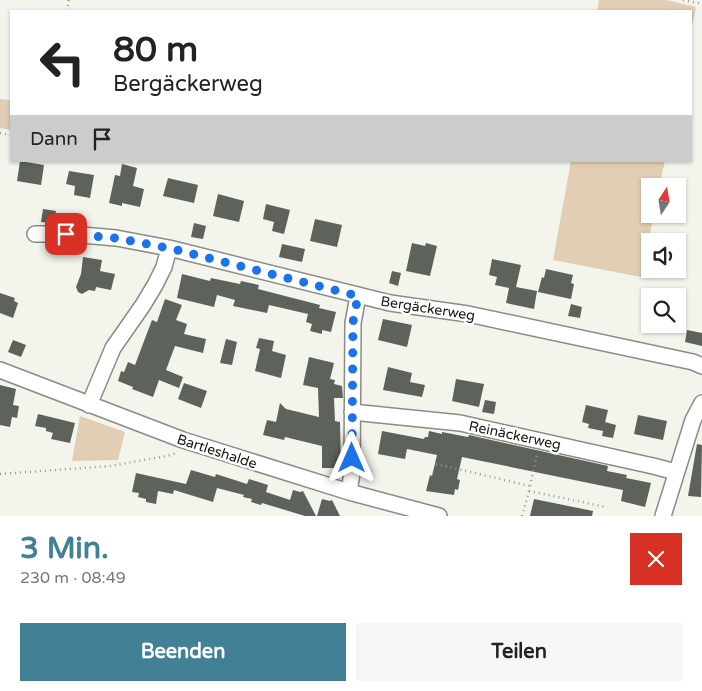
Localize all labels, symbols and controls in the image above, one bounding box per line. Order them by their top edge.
text: 80 m [113,29,198,71]
icon: left [30,30,95,95]
text: Bergäckerweg [113,71,263,97]
icon: arrive [88,125,116,153]
text: Dann [30,128,78,150]
north arrow [641,178,686,222]
map controls [641,178,686,333]
pin [45,213,87,255]
icon: arrive [52,220,80,248]
button: sound [641,233,686,278]
button: search [641,288,686,333]
street label: Bergäckerweg [379,293,476,324]
street label: Reinäckerweg [467,417,563,454]
street label: Bartleshalde [175,431,259,472]
position arrow [325,431,377,483]
text: 3 Min. [20,530,109,567]
button: close [630,533,682,585]
text: 230 m · 08:49 [20,568,126,588]
button: Beenden [20,623,346,681]
button: Teilen [356,623,682,681]

